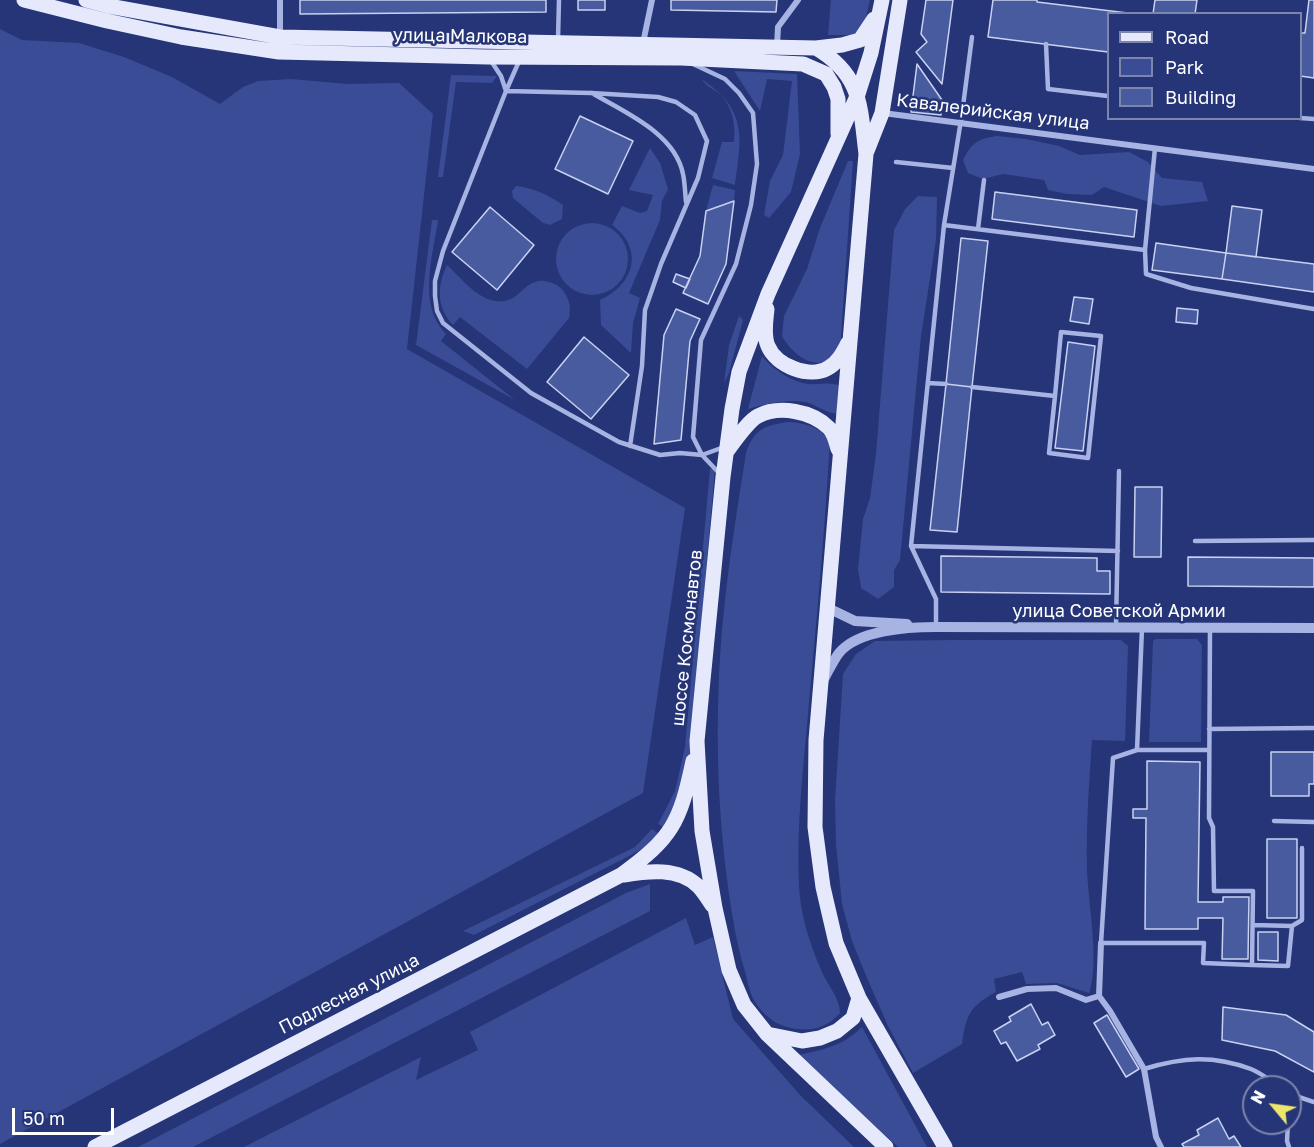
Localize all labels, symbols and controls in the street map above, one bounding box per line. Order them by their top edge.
legend [1107,12,1302,120]
street label: улица Малкова [393,24,527,48]
text: Road [1165,26,1209,48]
text: Park [1165,56,1204,78]
text: Building [1165,86,1236,108]
street label: Кавалерийская улица [895,89,1091,135]
street label: шоссе Космонавтов [667,549,707,727]
street label: улица Советской Армии [1012,600,1226,622]
street label: Подлесная улица [275,949,423,1039]
north arrow [1242,1075,1302,1135]
text: N [1246,1087,1270,1107]
scale bar [15,1096,117,1134]
text: 50 m [23,1107,65,1129]

